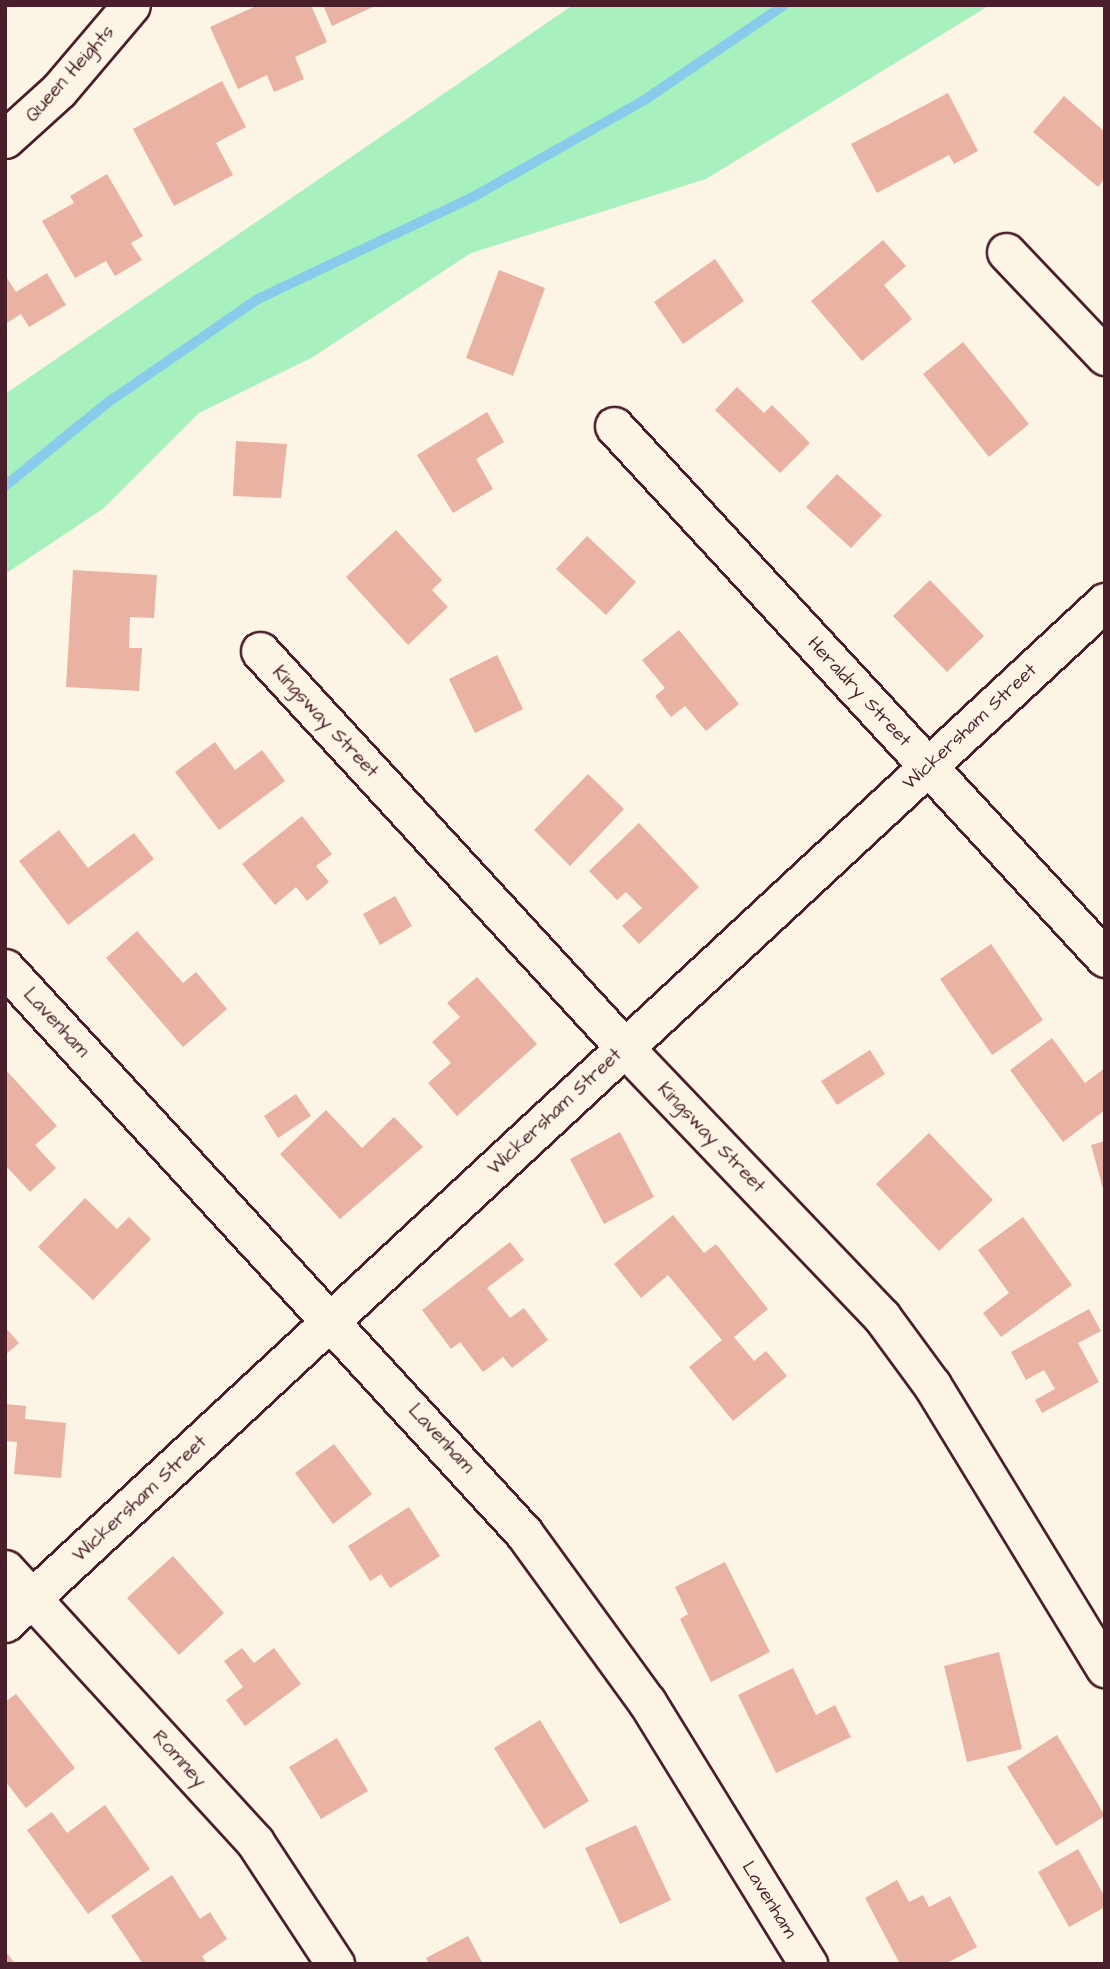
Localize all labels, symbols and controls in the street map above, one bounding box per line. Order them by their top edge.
street label: Queen Heights [21,21,119,127]
street label: Heraldry Street [802,632,916,752]
street label: Wickersham Street [898,659,1042,795]
street label: Kingsway Street [267,661,383,783]
street label: Lavenham [18,984,94,1062]
street label: Wickersham Street [483,1044,627,1180]
street label: Kingsway Street [652,1078,770,1198]
street label: Lavenham [403,1400,479,1478]
street label: Wickersham Street [68,1431,212,1567]
street label: Romney [147,1726,211,1792]
street label: Lavenham [736,1857,802,1943]

